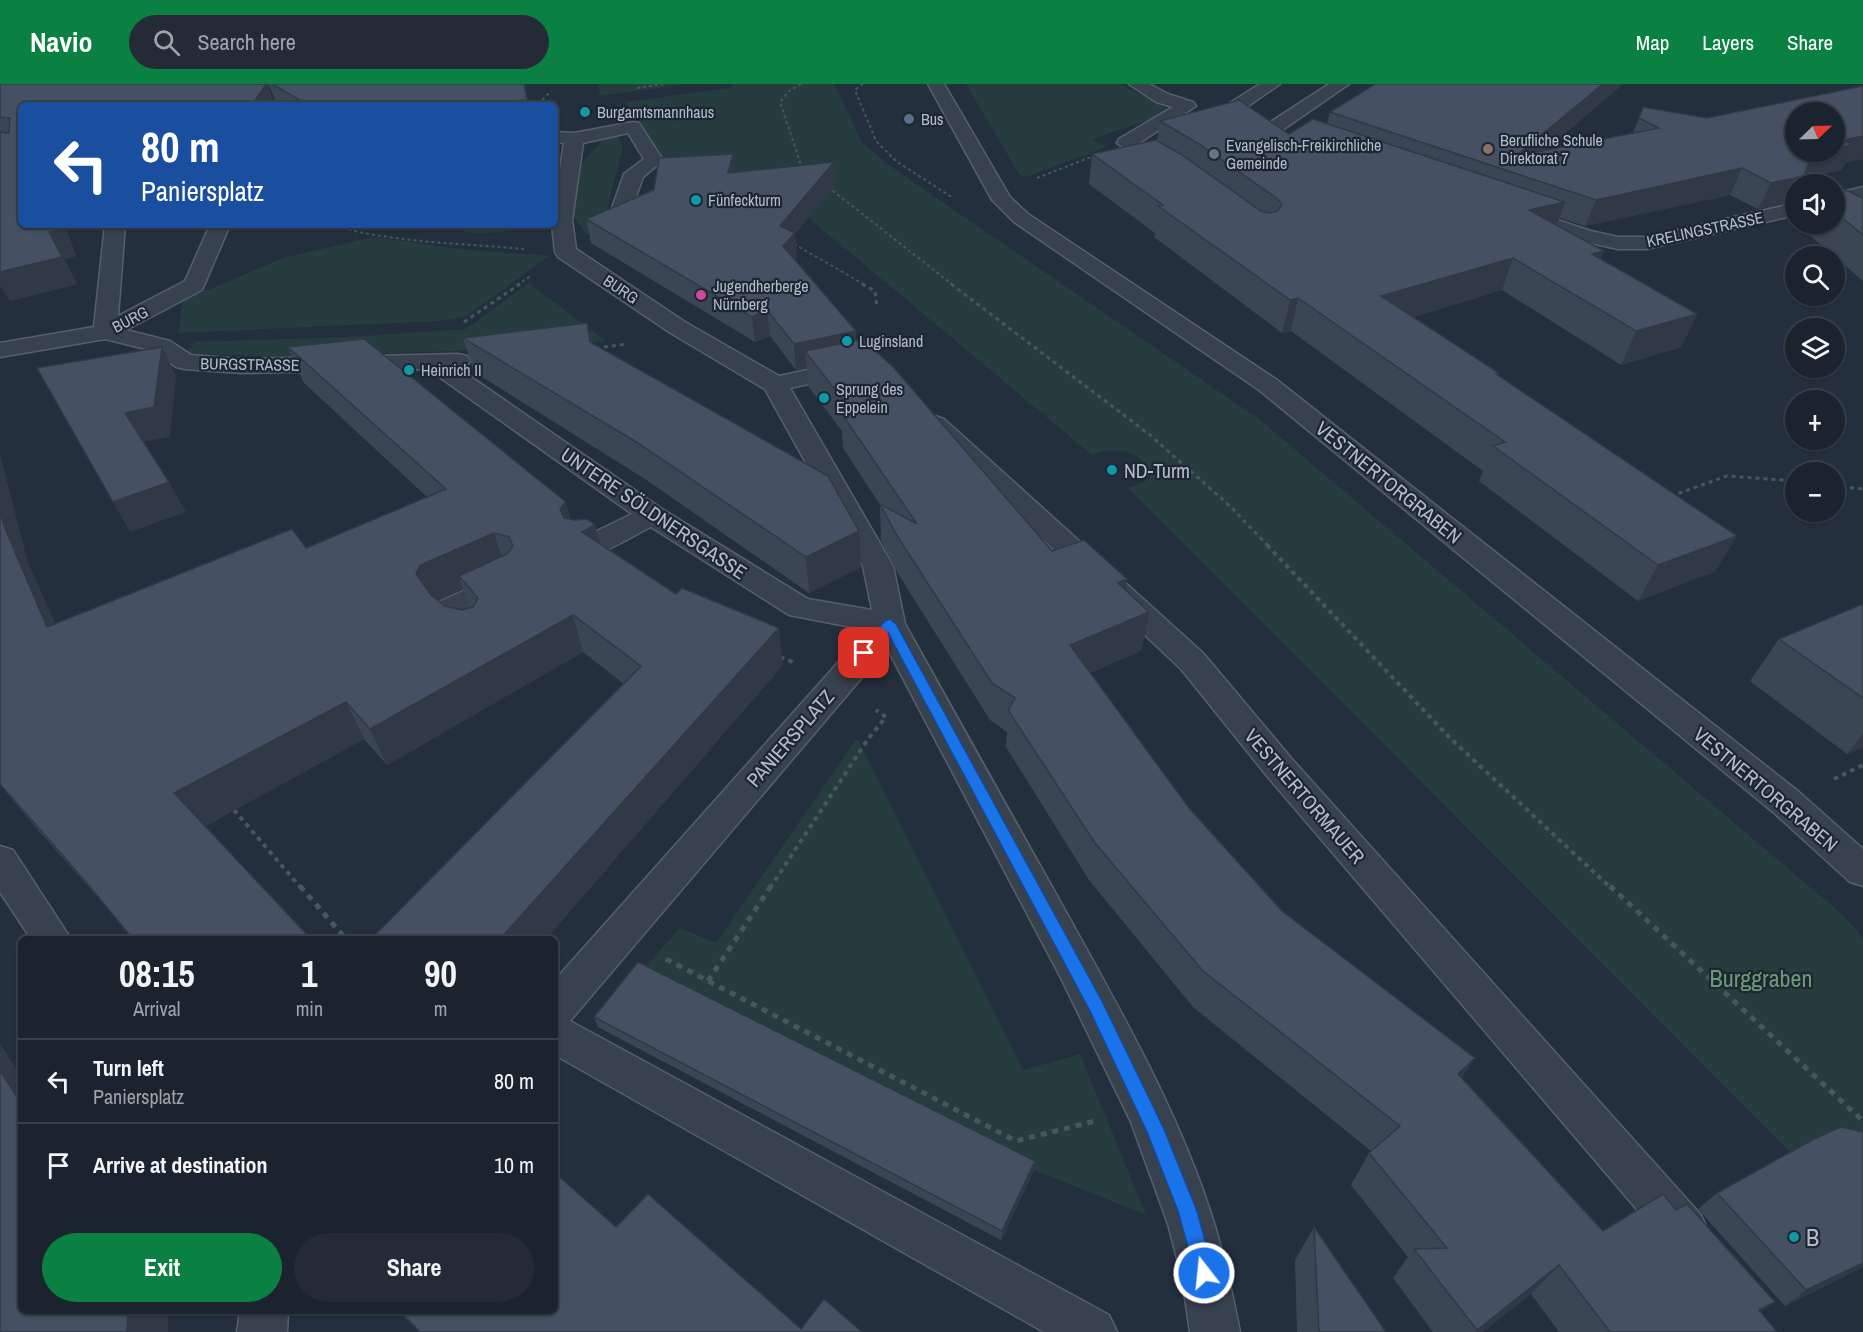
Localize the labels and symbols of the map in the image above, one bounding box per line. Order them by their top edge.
place label: Burgamtsmannhaus [597,101,714,123]
north arrow [1785,102,1845,162]
marker: Burgamtsmannhaus [578,105,592,119]
place label: Bus [921,108,944,130]
marker: Bus [902,112,916,126]
place label: Berufliche Schule Direktorat 7 [1500,129,1603,169]
place label: Evangelisch-Freikirchliche Gemeinde [1226,134,1381,174]
marker: Berufliche Schule Direktorat 7 [1481,142,1495,156]
marker: Evangelisch-Freikirchliche Gemeinde [1207,147,1221,161]
place label: Fünfeckturm [708,189,781,211]
marker: Fünfeckturm [689,193,703,207]
street label: KRELINGSTRASSE [1645,206,1765,252]
street label: BURG [599,269,643,309]
place label: Jugendherberge Nürnberg [713,275,809,315]
marker: Jugendherberge Nürnberg [694,288,708,302]
street label: BURG [108,300,152,338]
place label: Luginsland [859,330,923,352]
marker: Luginsland [840,334,854,348]
street label: BURGSTRASSE [200,352,300,376]
place label: Heinrich II [421,359,482,381]
marker: Heinrich II [402,363,416,377]
place label: Sprung des Eppelein [836,378,903,418]
marker: Sprung des Eppelein [817,391,831,405]
street label: VESTNERTORGRABEN [1310,415,1468,549]
street label: UNTERE SÖLDNERSGASSE [556,441,752,585]
place label: ND-Turm [1124,457,1190,484]
marker: ND-Turm [1105,463,1119,477]
pin [838,627,889,678]
street label: PANIERSPLATZ [740,684,840,792]
street label: VESTNERTORGRABEN [1688,721,1844,857]
street label: VESTNERTORMAUER [1239,723,1371,869]
park label: Burggraben [1710,962,1812,994]
place label: B [1806,1221,1819,1253]
marker: B [1787,1230,1801,1244]
position arrow [1172,1241,1236,1305]

